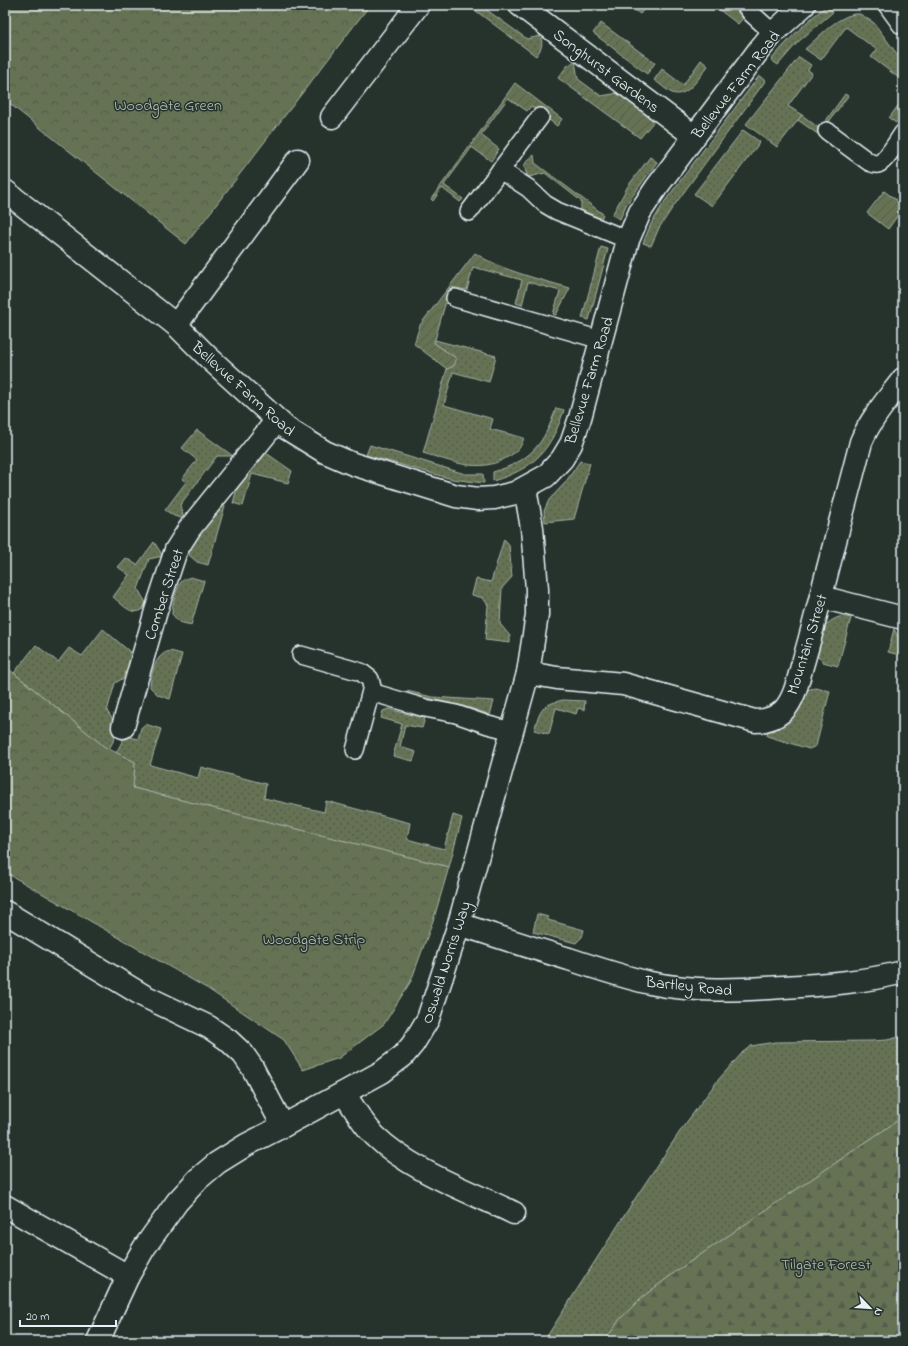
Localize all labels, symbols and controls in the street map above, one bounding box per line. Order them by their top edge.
street label: Songhurst Gardens [547,23,664,120]
street label: Bellevue Farm Road [686,26,787,145]
park label: Woodgate Green [114,94,222,118]
street label: Bellevue Farm Road [559,314,621,448]
street label: Bellevue Farm Road [185,336,300,443]
street label: Comber Street [139,545,191,643]
street label: Mountain Street [781,591,835,698]
street label: Oswald Norris Way [416,898,478,1027]
park label: Woodgate Strip [263,928,366,952]
street label: Bartley Road [643,970,733,1003]
park label: Tilgate Forest [781,1253,872,1277]
north arrow [850,1288,890,1328]
scale bar [20,1302,116,1328]
text: N [869,1305,887,1319]
text: 20 m [26,1308,49,1326]

